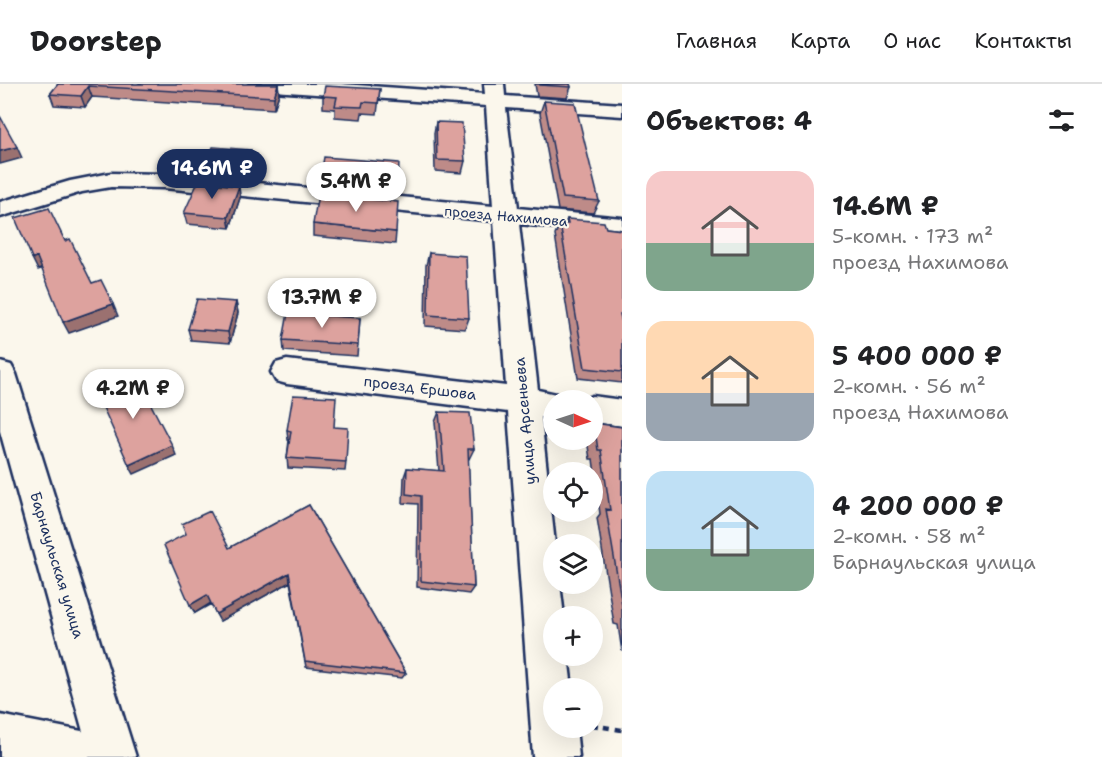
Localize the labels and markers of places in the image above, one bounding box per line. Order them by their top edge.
pin: 14.6M ₽ [157,149,267,200]
pin: 5.4M ₽ [307,162,405,213]
pin: 13.7M ₽ [267,278,377,329]
pin: 4.2M ₽ [84,369,182,420]

